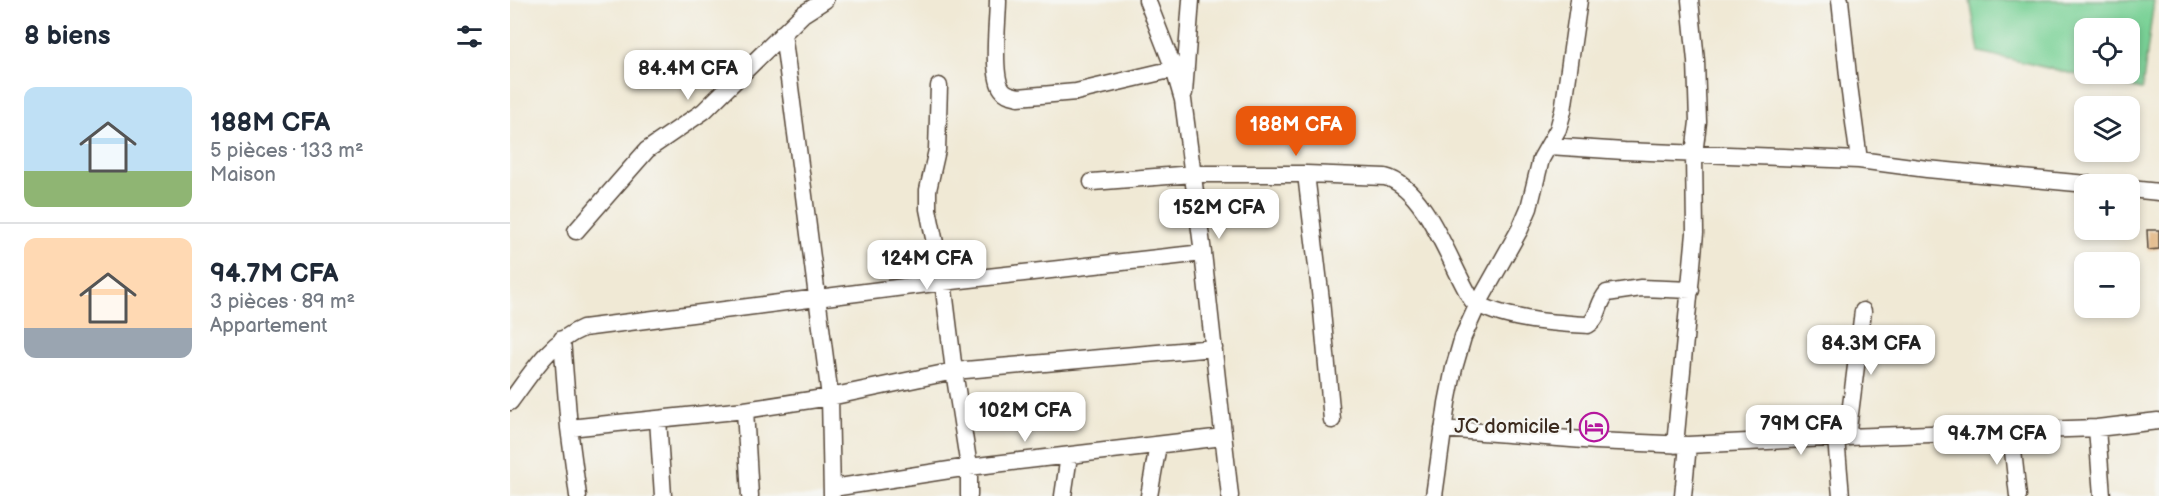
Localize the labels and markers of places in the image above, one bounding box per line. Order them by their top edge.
pin: 84.4M CFA [619,50,757,101]
pin: 188M CFA [1234,106,1358,157]
pin: 152M CFA [1157,189,1281,240]
pin: 124M CFA [865,240,989,291]
pin: 84.3M CFA [1802,325,1940,376]
pin: 102M CFA [963,392,1087,443]
pin: 79M CFA [1746,405,1856,456]
hotel icon: JC domicile 1 [1578,411,1610,443]
place label: JC domicile 1 [1454,415,1573,439]
pin: 94.7M CFA [1928,415,2066,466]

